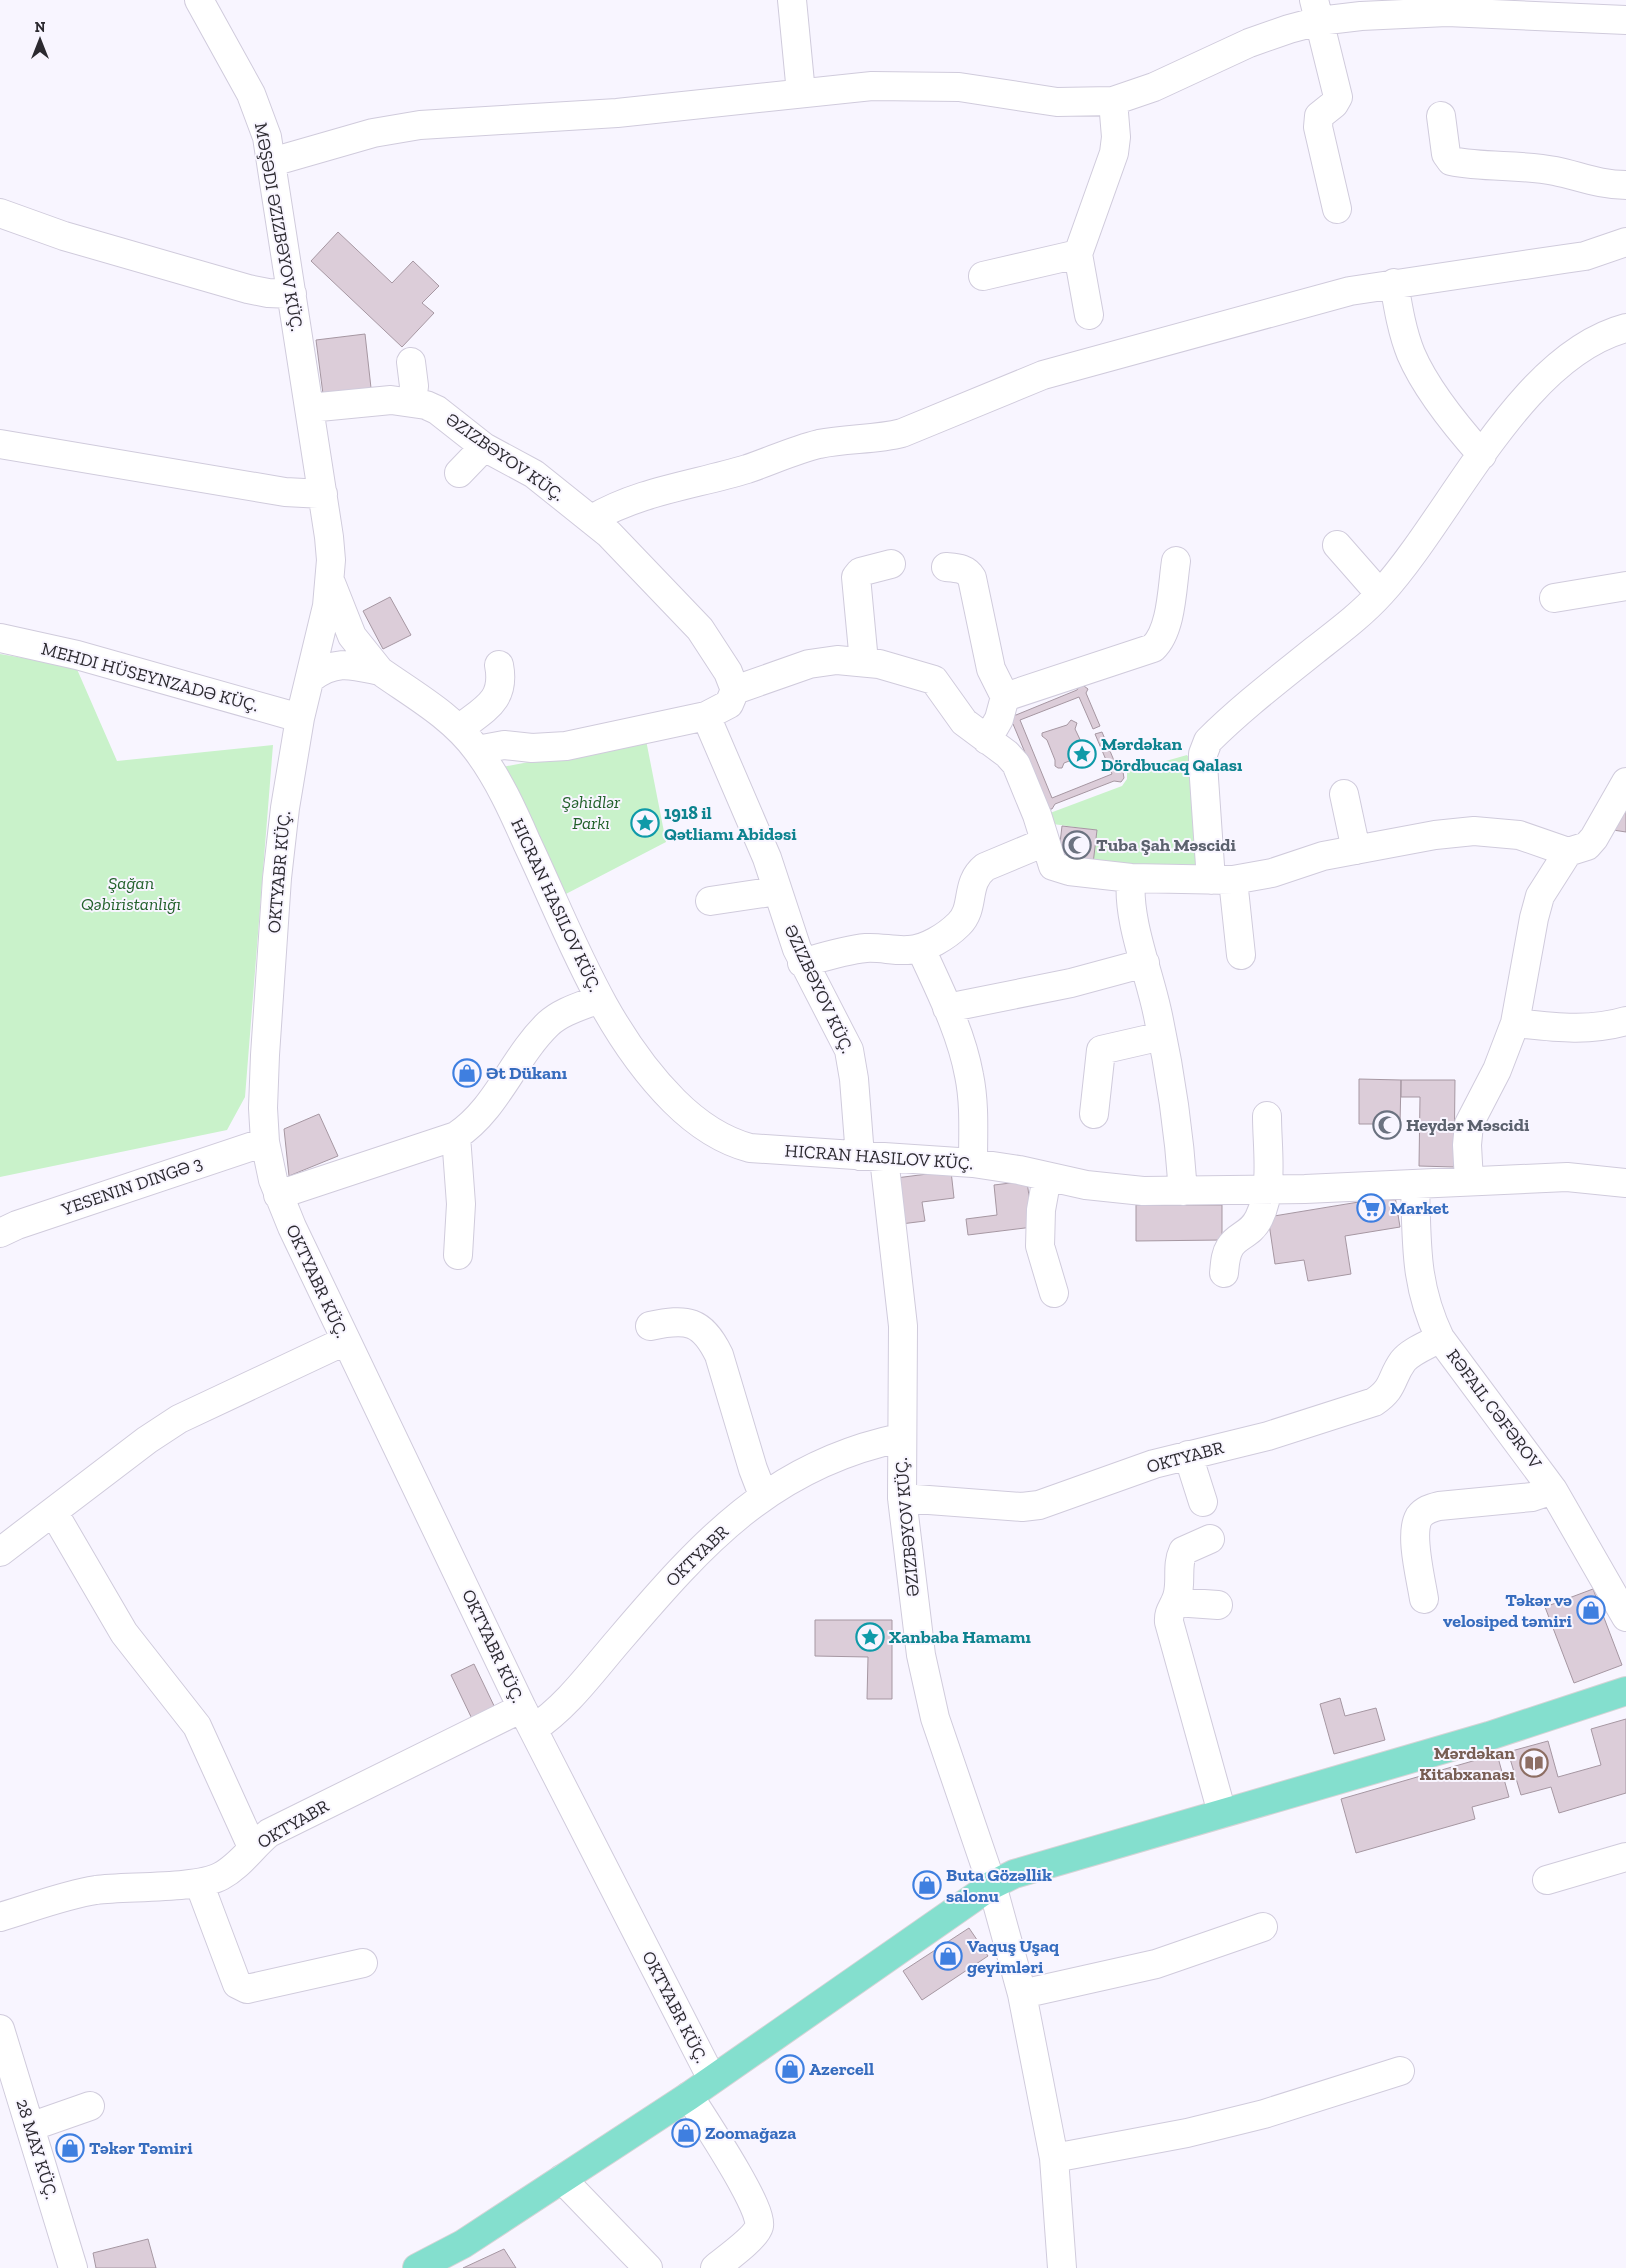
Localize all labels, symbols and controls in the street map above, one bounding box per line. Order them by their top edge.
north arrow [15,15,65,65]
text: N [35,19,46,36]
street label: MƏŞƏDI ƏZIZBƏYOV KÜÇ. [250,121,308,333]
street label: ƏZIZBƏYOV KÜÇ. [442,408,568,506]
street label: MEHDI HÜSEYNZADƏ KÜÇ. [39,637,261,717]
place label: Mərdəkan Dördbucaq Qalası [1101,733,1243,776]
place icon: Mərdəkan Dördbucaq Qalası [1067,739,1097,769]
park label: Şəhidlər Parkı [562,791,621,834]
place label: 1918 il Qətliamı Abidəsi [664,802,797,845]
place icon: 1918 il Qətliamı Abidəsi [630,808,660,838]
street label: OKTYABR KÜÇ. [263,810,295,934]
street label: HICRAN HASILOV KÜÇ. [506,815,606,995]
mosque icon: Tuba Şah Məscidi [1062,830,1092,860]
place label: Tuba Şah Məscidi [1096,834,1237,856]
park label: Şağan Qəbiristanlığı [81,872,181,915]
street label: ƏZIZBƏYOV KÜÇ. [780,921,858,1057]
shop icon: Ət Dükanı [452,1058,482,1088]
place label: Ət Dükanı [486,1062,568,1084]
mosque icon: Heydər Məscidi [1372,1110,1402,1140]
place label: Heydər Məscidi [1406,1114,1530,1136]
street label: HICRAN HASILOV KÜÇ. [784,1139,974,1175]
street label: YESENIN DINGƏ 3 [58,1152,205,1221]
supermarket icon: Market [1356,1193,1386,1223]
place label: Market [1390,1197,1450,1219]
street label: OKTYABR KÜÇ. [281,1221,353,1341]
street label: RƏFAIL CƏFƏROV [1442,1345,1546,1474]
street label: OKTYABR [1144,1436,1226,1478]
street label: ƏZIZBƏYOV KÜÇ. [890,1457,924,1597]
street label: OKTYABR [661,1521,733,1591]
street label: OKTYABR KÜÇ. [457,1586,529,1706]
place label: Təkər və velosiped təmiri [1443,1589,1573,1632]
shop icon: Təkər və velosiped təmiri [1576,1595,1606,1625]
place icon: Xanbaba Hamamı [855,1622,885,1652]
place label: Xanbaba Hamamı [889,1626,1031,1648]
place label: Mərdəkan Kitabxanası [1419,1742,1516,1785]
library icon: Mərdəkan Kitabxanası [1519,1748,1549,1778]
street label: OKTYABR [253,1795,333,1853]
place label: Buta Gözəllik salonu [946,1864,1052,1907]
shop icon: Buta Gözəllik salonu [912,1870,942,1900]
place label: Vaquş Uşaq geyimləri [967,1935,1059,1978]
shop icon: Vaquş Uşaq geyimləri [933,1941,963,1971]
street label: OKTYABR KÜÇ. [637,1947,713,2067]
shop icon: Azercell [775,2054,805,2084]
place label: Azercell [809,2058,874,2080]
street label: 28 MAY KÜÇ. [11,2096,63,2202]
shop icon: Zoomağaza [671,2118,701,2148]
place label: Zoomağaza [705,2122,796,2144]
shop icon: Təkər Təmiri [55,2133,85,2163]
place label: Təkər Təmiri [89,2137,193,2159]

